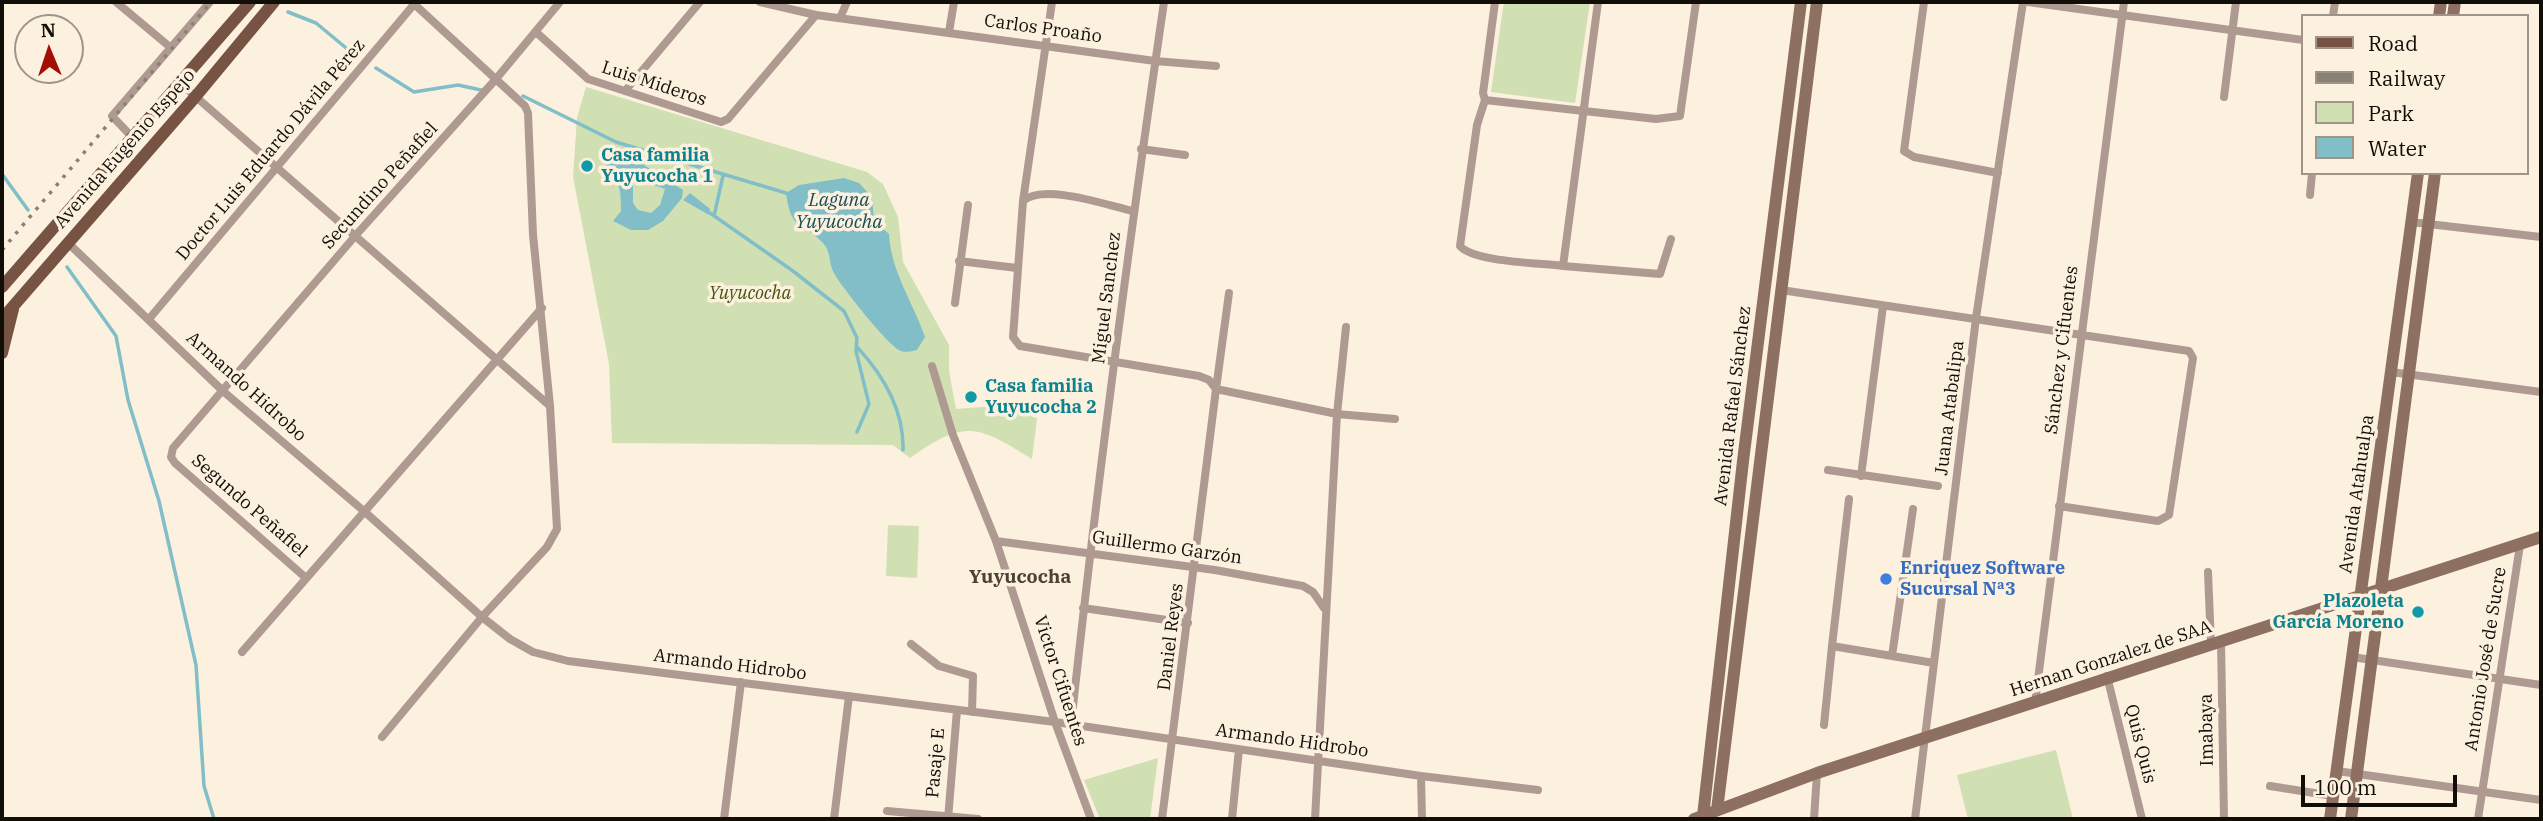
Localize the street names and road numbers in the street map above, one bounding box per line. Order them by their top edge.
street label: Carlos Proaño [983,10,1103,48]
street label: Doctor Luis Eduardo Dávila Pérez [172,35,370,265]
street label: Luis Mideros [599,57,709,111]
street label: Avenida Eugenio Espejo [50,65,200,233]
street label: Secundino Peñafiel [317,118,443,254]
street label: Miguel Sanchez [1088,231,1126,365]
street label: Sánchez y Cifuentes [2041,264,2083,436]
street label: Avenida Rafael Sánchez [1710,305,1756,507]
street label: Armando Hidrobo [182,327,310,447]
street label: Juana Atabalipa [1931,339,1969,477]
street label: Avenida Atahualpa [2335,413,2379,575]
street label: Segundo Peñafiel [187,450,311,562]
street label: Guillermo Garzón [1091,527,1243,569]
street label: Antonio José de Sucre [2461,565,2511,753]
street label: Daniel Reyes [1154,582,1188,692]
street label: Victor Cifuentes [1029,613,1091,749]
street label: Hernan Gonzalez de SAA [2007,616,2215,702]
street label: Armando Hidrobo [652,645,808,685]
street label: Imabaya [2196,693,2218,767]
street label: Quis Quis [2120,702,2160,786]
street label: Armando Hidrobo [1214,720,1370,762]
street label: Pasaje E [922,727,950,799]

